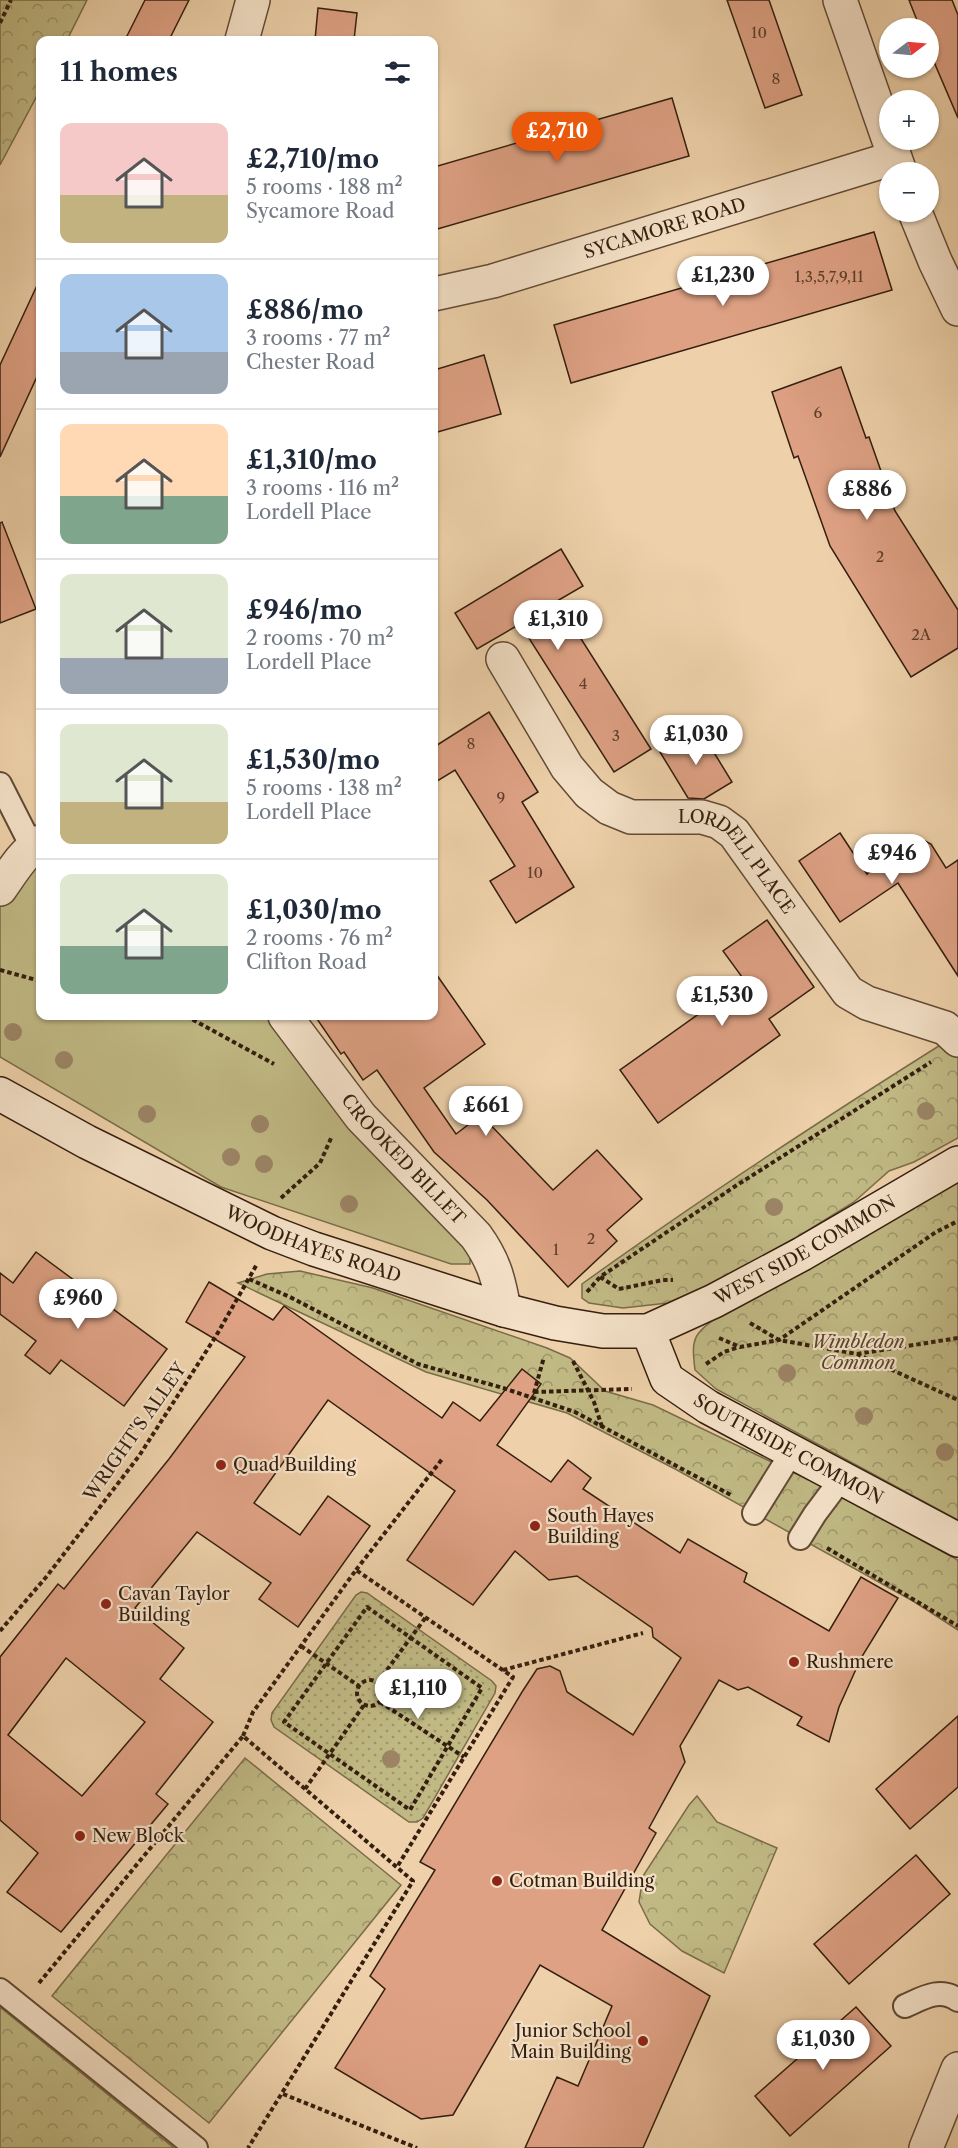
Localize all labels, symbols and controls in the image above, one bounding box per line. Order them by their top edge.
north arrow [879,18,939,78]
map controls [879,18,939,222]
house number: 10 [751,23,767,42]
text: 11 homes [60,56,178,88]
icon: filters [381,56,414,89]
house number: 8 [772,69,781,88]
button: + [879,90,939,150]
pin: £2,710 [508,112,606,163]
text: £2,710 [526,119,588,143]
text: £2,710/mo [246,143,379,175]
icon: home [108,147,180,219]
button: − [879,162,939,222]
text: 5 rooms · 188 m² [246,175,403,199]
street label: SYCAMORE ROAD [581,193,748,264]
text: Sycamore Road [246,199,395,223]
pin: £1,230 [674,256,772,307]
text: £1,230 [691,263,755,287]
house number: 1,3,5,7,9,11 [794,267,864,286]
text: £886/mo [246,294,363,326]
icon: home [108,298,180,370]
text: 3 rooms · 77 m² [246,326,390,350]
text: Chester Road [246,350,375,374]
house number: 6 [814,403,823,422]
text: £1,310/mo [246,444,377,476]
icon: home [108,448,180,520]
pin: £886 [831,470,903,521]
text: 3 rooms · 116 m² [246,476,399,500]
text: £886 [842,477,892,501]
text: Lordell Place [246,500,372,524]
house number: 2 [876,547,884,566]
text: £946/mo [246,594,362,626]
icon: home [108,598,180,670]
pin: £1,310 [509,600,607,651]
text: £1,310 [528,607,588,631]
house number: 2A [911,625,932,644]
text: 2 rooms · 70 m² [246,626,394,650]
text: Lordell Place [246,650,372,674]
house number: 4 [579,674,587,693]
pin: £1,030 [647,715,745,766]
text: £1,030 [664,722,728,746]
house number: 3 [612,726,620,745]
house number: 8 [467,734,476,753]
text: £1,530/mo [246,744,380,776]
icon: home [108,748,180,820]
text: 5 rooms · 138 m² [246,776,402,800]
house number: 9 [497,788,505,807]
text: Lordell Place [246,800,372,824]
street label: LORDELL PLACE [678,806,799,918]
pin: £946 [856,834,928,885]
text: £946 [867,841,917,865]
house number: 10 [527,863,543,882]
text: £1,030/mo [246,894,382,926]
icon: home [108,898,180,970]
text: 2 rooms · 76 m² [246,926,392,950]
text: Clifton Road [246,950,367,974]
pin: £1,530 [673,976,771,1027]
text: £1,530 [690,983,754,1007]
pin: £661 [450,1086,522,1137]
street label: CROOKED BILLET [337,1090,470,1229]
text: £661 [463,1093,509,1117]
street label: WEST SIDE COMMON [710,1191,900,1310]
street label: WOODHAYES ROAD [221,1200,404,1287]
house number: 2 [587,1229,595,1248]
house number: 1 [553,1240,560,1259]
pin: £960 [42,1279,114,1330]
text: £960 [53,1286,103,1310]
park label: Wimbledon Common [811,1331,905,1374]
street label: WRIGHT'S ALLEY [78,1358,192,1506]
street label: SOUTHSIDE COMMON [689,1389,887,1509]
place label: Quad Building [233,1454,357,1476]
marker: Quad Building [214,1458,228,1472]
place label: South Hayes Building [547,1505,654,1548]
marker: South Hayes Building [528,1519,542,1533]
place label: Cavan Taylor Building [118,1583,230,1626]
marker: Cavan Taylor Building [99,1597,113,1611]
place label: Rushmere [806,1651,894,1673]
marker: Rushmere [787,1655,801,1669]
pin: £1,110 [369,1669,467,1720]
text: £1,110 [389,1676,447,1700]
place label: New Block [92,1825,186,1847]
marker: New Block [73,1829,87,1843]
place label: Cotman Building [509,1870,655,1892]
marker: Cotman Building [490,1874,504,1888]
place label: Junior School Main Building [510,2020,631,2063]
pin: £1,030 [774,2020,872,2071]
text: £1,030 [791,2027,855,2051]
marker: Junior School Main Building [636,2034,650,2048]

